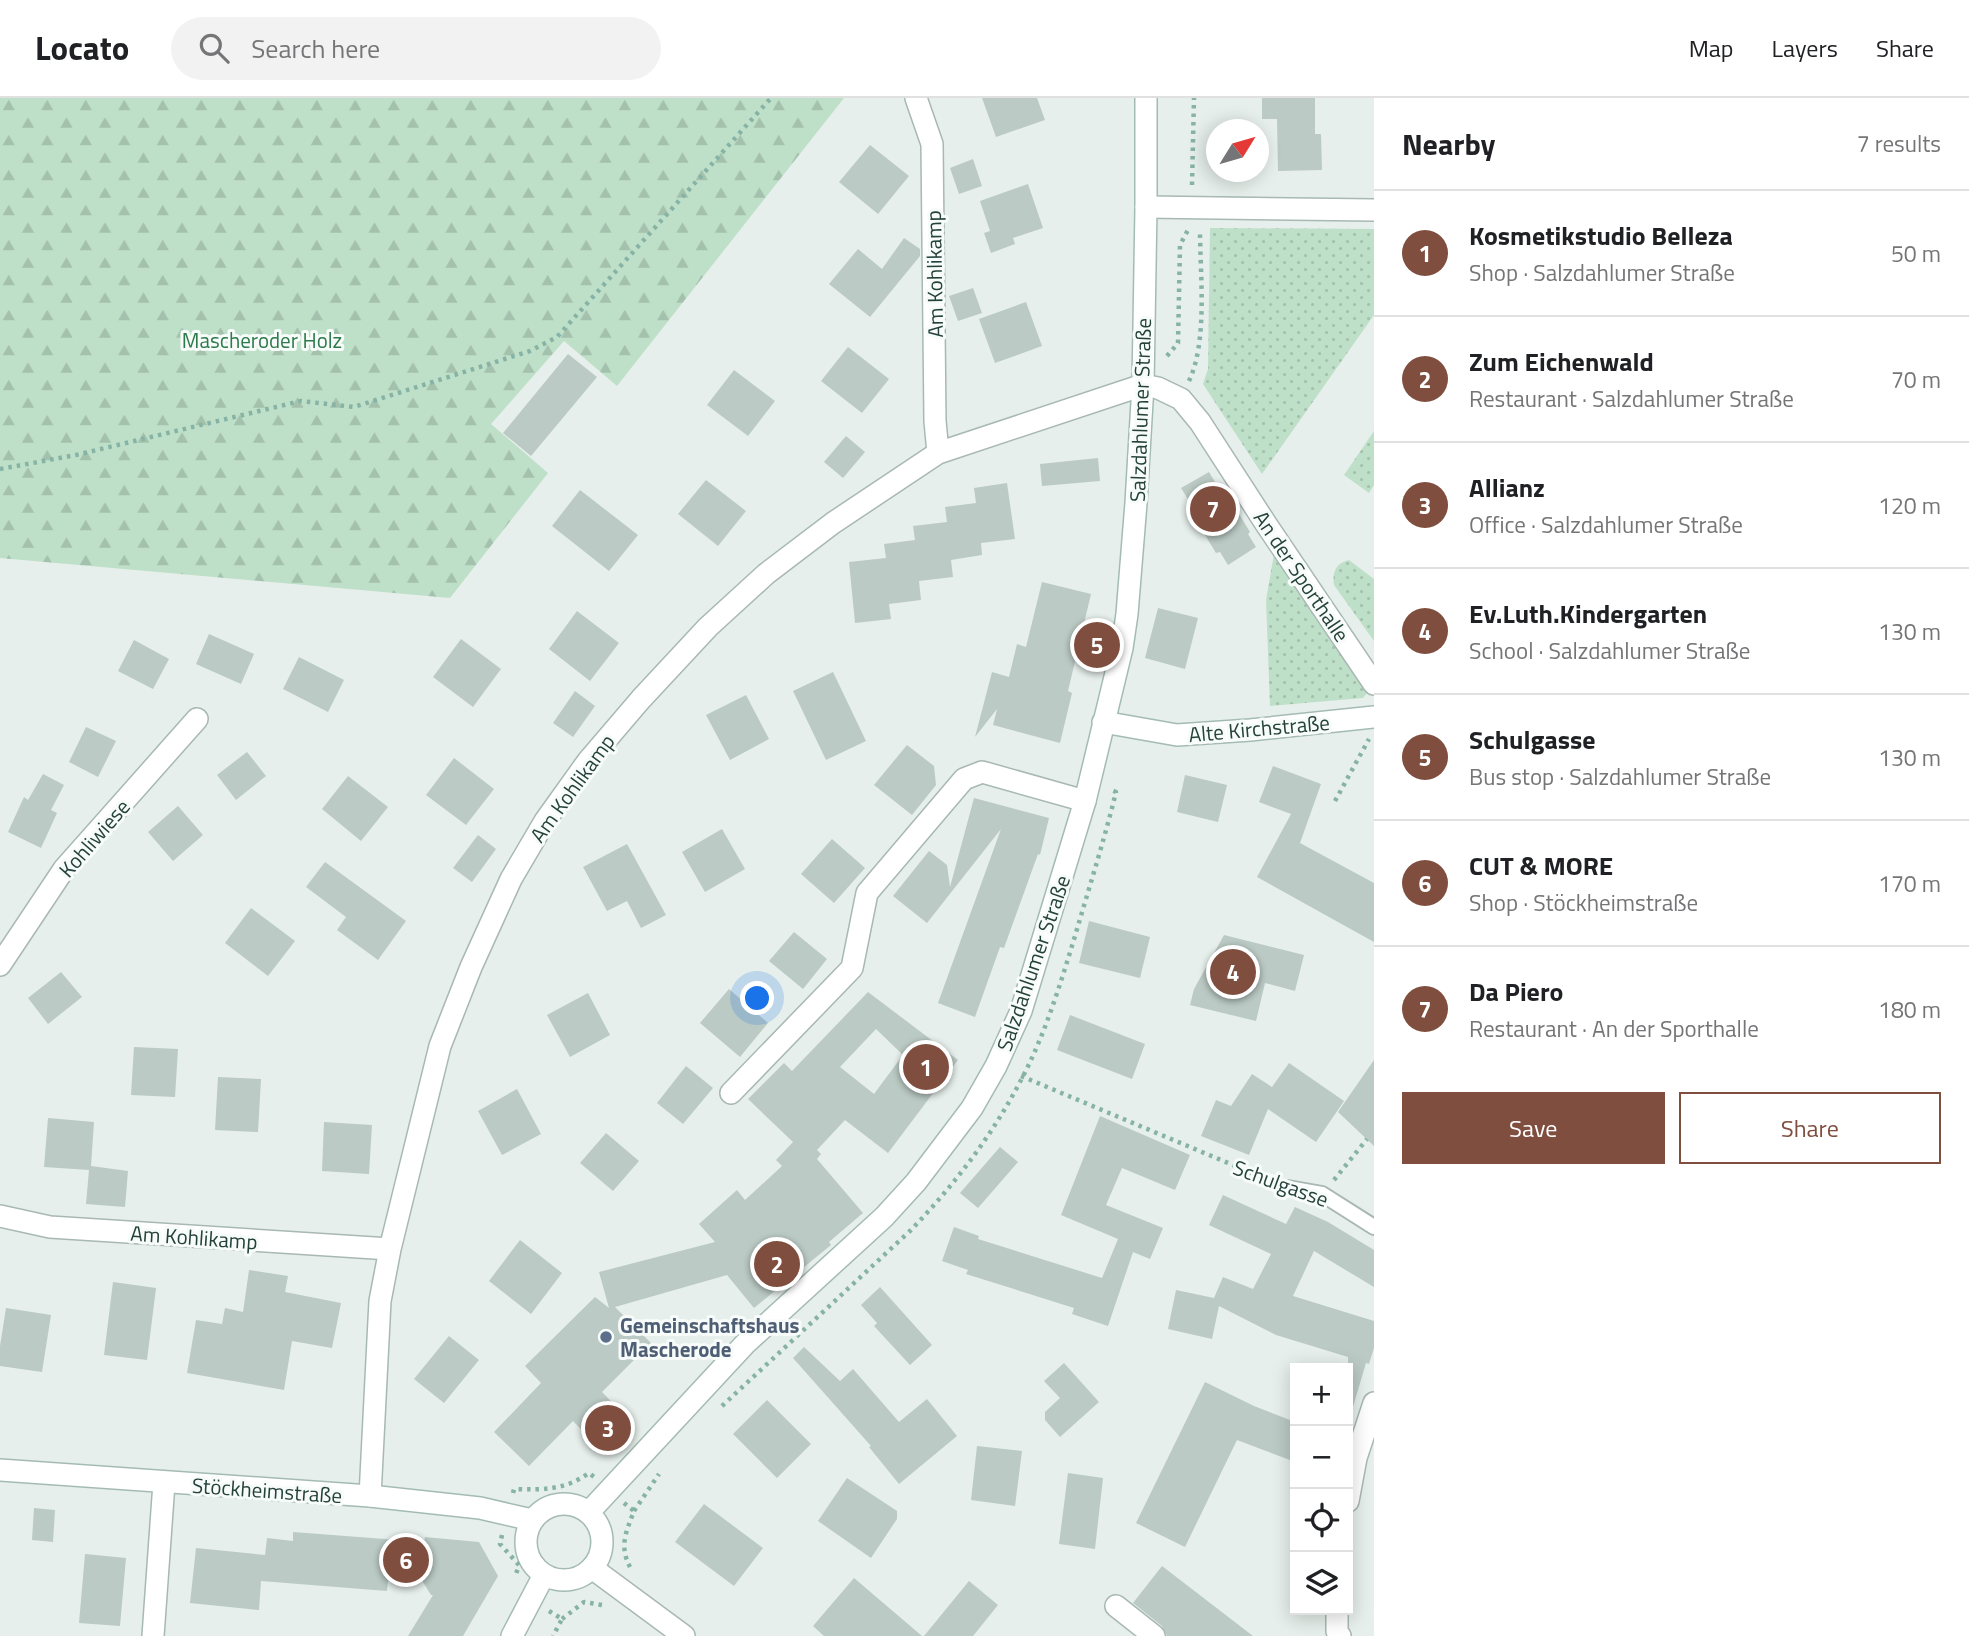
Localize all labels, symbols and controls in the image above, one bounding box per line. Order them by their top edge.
search box [171,17,661,80]
text: Locato [35,23,129,73]
icon: search [195,29,233,67]
text: Search here [251,29,380,68]
text: Map [1689,30,1734,66]
text: Layers [1772,30,1838,66]
text: Share [1876,30,1934,66]
north arrow [1206,119,1269,182]
text: Nearby [1402,121,1495,167]
text: 7 results [1857,126,1941,161]
street label: Am Kohlikamp [917,210,951,338]
text: Kosmetikstudio Belleza [1469,216,1733,255]
text: 1 [1419,236,1431,271]
text: 50 m [1891,236,1941,271]
text: Shop · Salzdahlumer Straße [1469,255,1735,290]
street label: Salzdahlumer Straße [1121,317,1159,503]
park label: Mascheroder Holz [182,324,342,356]
text: Zum Eichenwald [1469,342,1654,381]
text: 2 [1419,362,1431,397]
text: 70 m [1891,362,1941,397]
text: Restaurant · Salzdahlumer Straße [1469,381,1794,416]
text: Allianz [1469,468,1545,507]
pin: 7 [1190,483,1236,535]
text: 3 [1419,488,1431,523]
text: 120 m [1878,488,1941,523]
street label: An der Sporthalle [1246,504,1358,648]
text: Office · Salzdahlumer Straße [1469,507,1743,542]
text: Ev.Luth.Kindergarten [1469,594,1707,633]
text: 4 [1419,614,1431,649]
text: 130 m [1878,614,1941,649]
pin: 5 [1074,619,1120,671]
text: School · Salzdahlumer Straße [1469,633,1750,668]
street label: Alte Kirchstraße [1187,706,1331,750]
text: Schulgasse [1469,720,1596,759]
street label: Am Kohlikamp [522,727,622,849]
text: 5 [1419,740,1431,775]
text: 130 m [1878,740,1941,775]
text: Bus stop · Salzdahlumer Straße [1469,759,1771,794]
street label: Kohliwiese [51,792,137,884]
text: CUT & MORE [1469,846,1613,885]
text: 6 [1419,866,1431,901]
text: 170 m [1878,866,1941,901]
street label: Salzdahlumer Straße [988,871,1078,1055]
text: Shop · Stöckheimstraße [1469,885,1698,920]
pin: 4 [1210,946,1256,998]
text: Da Piero [1469,972,1563,1011]
your location [740,981,774,1015]
text: 7 [1419,992,1431,1027]
text: 180 m [1878,992,1941,1027]
text: Restaurant · An der Sporthalle [1469,1011,1759,1046]
pin: 1 [903,1041,949,1093]
button: Save [1402,1092,1665,1164]
button: Share [1679,1092,1941,1164]
street label: Schulgasse [1229,1151,1333,1215]
street label: Am Kohlikamp [129,1217,259,1257]
pin: 2 [754,1238,800,1290]
place label: Gemeinschaftshaus Mascherode [620,1309,800,1365]
marker: Gemeinschaftshaus Mascherode [598,1329,614,1345]
map controls [1290,1363,1353,1615]
button: + [1290,1363,1353,1426]
pin: 3 [585,1402,631,1454]
button: − [1290,1426,1353,1489]
street label: Stöckheimstraße [191,1469,343,1511]
button: locate [1290,1489,1353,1552]
pin: 6 [383,1534,429,1586]
button: layers [1290,1552,1353,1615]

